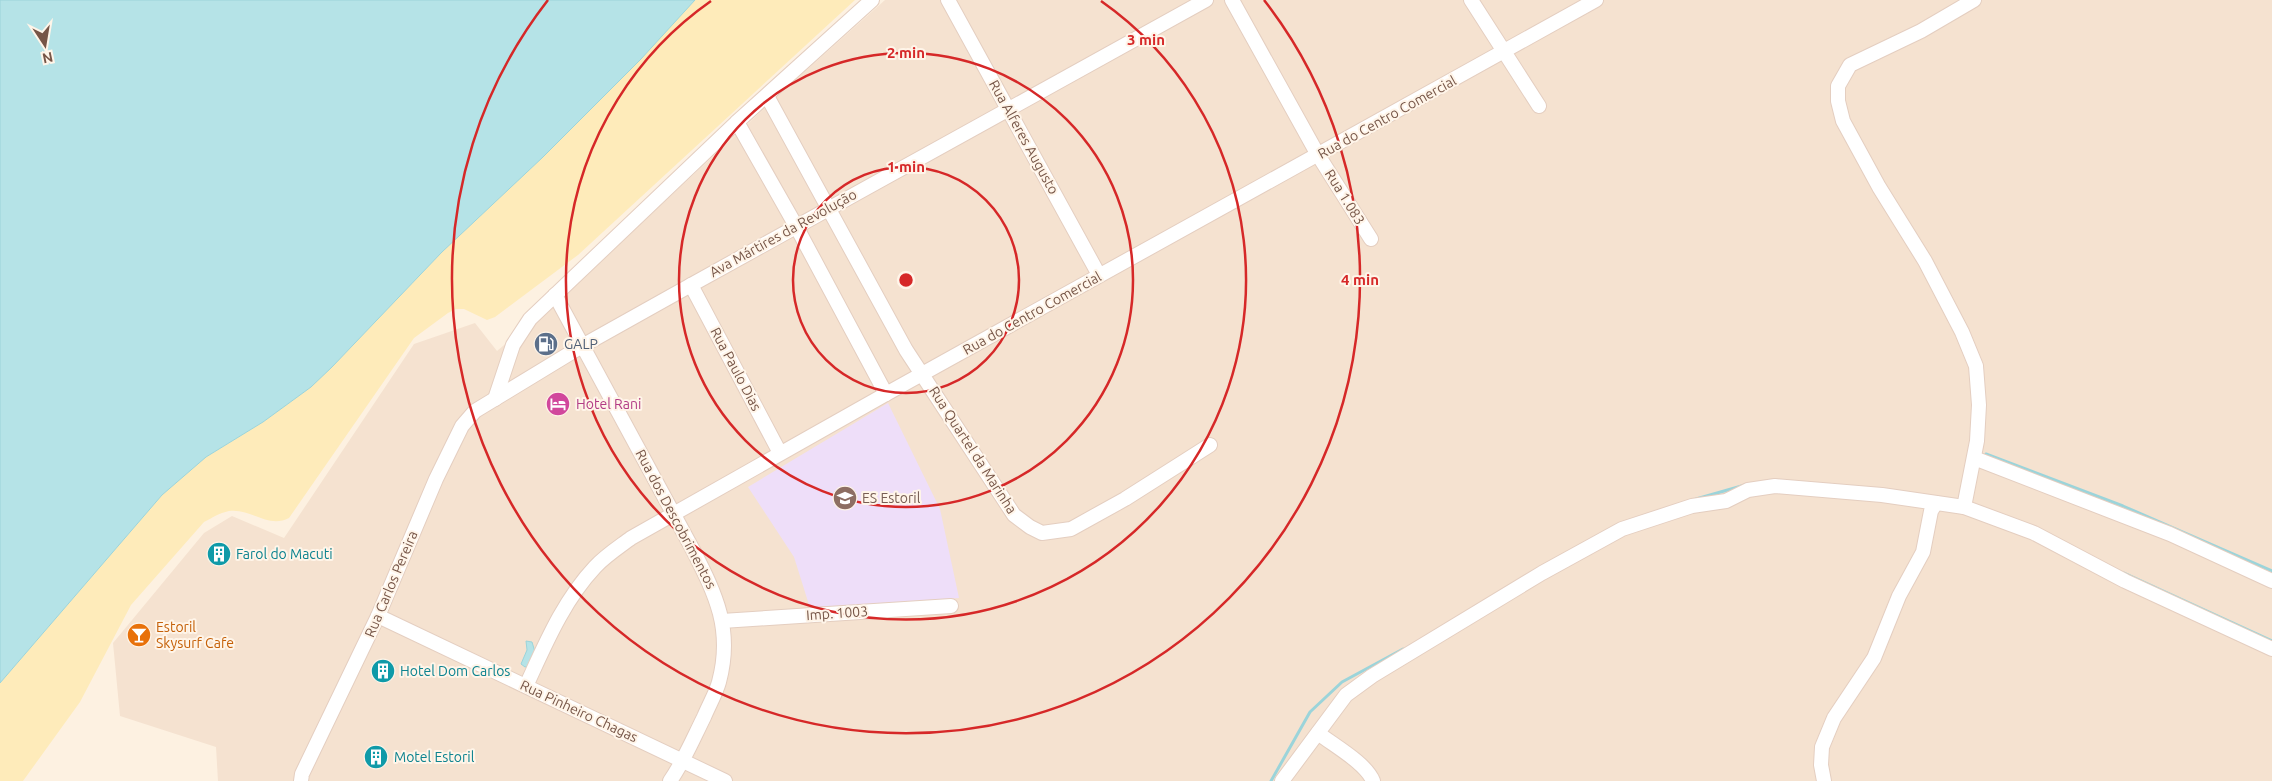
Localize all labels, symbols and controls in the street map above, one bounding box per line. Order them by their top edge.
north arrow [20,20,70,70]
text: 3 min [1127,31,1165,48]
text: 2 min [887,44,925,61]
text: N [41,49,54,67]
street label: Rua do Centro Comercial [1315,72,1459,162]
street label: Rua Alferes Augusto [986,77,1062,197]
text: 1 min [887,158,925,175]
street label: Rua 1.083 [1322,166,1368,228]
street label: Ava Mártires da Revolução [707,186,859,280]
street label: Rua do Centro Comercial [960,268,1104,358]
centre of rings [897,271,915,289]
text: 4 min [1341,271,1379,288]
street label: Rua Paulo Dias [707,325,765,413]
fuel station icon: GALP [533,331,559,357]
place label: GALP [564,336,598,352]
street label: Rua Quartel da Marinha [926,383,1020,517]
hotel icon: Hotel Rani [545,391,571,417]
place label: Hotel Rani [576,396,641,412]
street label: Rua dos Descobrimentos [632,447,720,591]
school or university icon: ES Estoril [832,485,858,511]
place label: ES Estoril [862,490,921,506]
street label: Rua Carlos Pereira [361,528,421,640]
building icon: Farol do Macuti [206,541,232,567]
place label: Farol do Macuti [236,546,333,562]
street label: Imp. 1003 [805,603,869,623]
place label: Estoril Skysurf Cafe [156,619,234,651]
bar icon: Estoril Skysurf Cafe [126,622,152,648]
building icon: Hotel Dom Carlos [370,658,396,684]
place label: Hotel Dom Carlos [400,663,510,679]
street label: Rua Pinheiro Chagas [518,677,640,745]
building icon: Motel Estoril [363,744,389,770]
place label: Motel Estoril [394,749,475,765]

